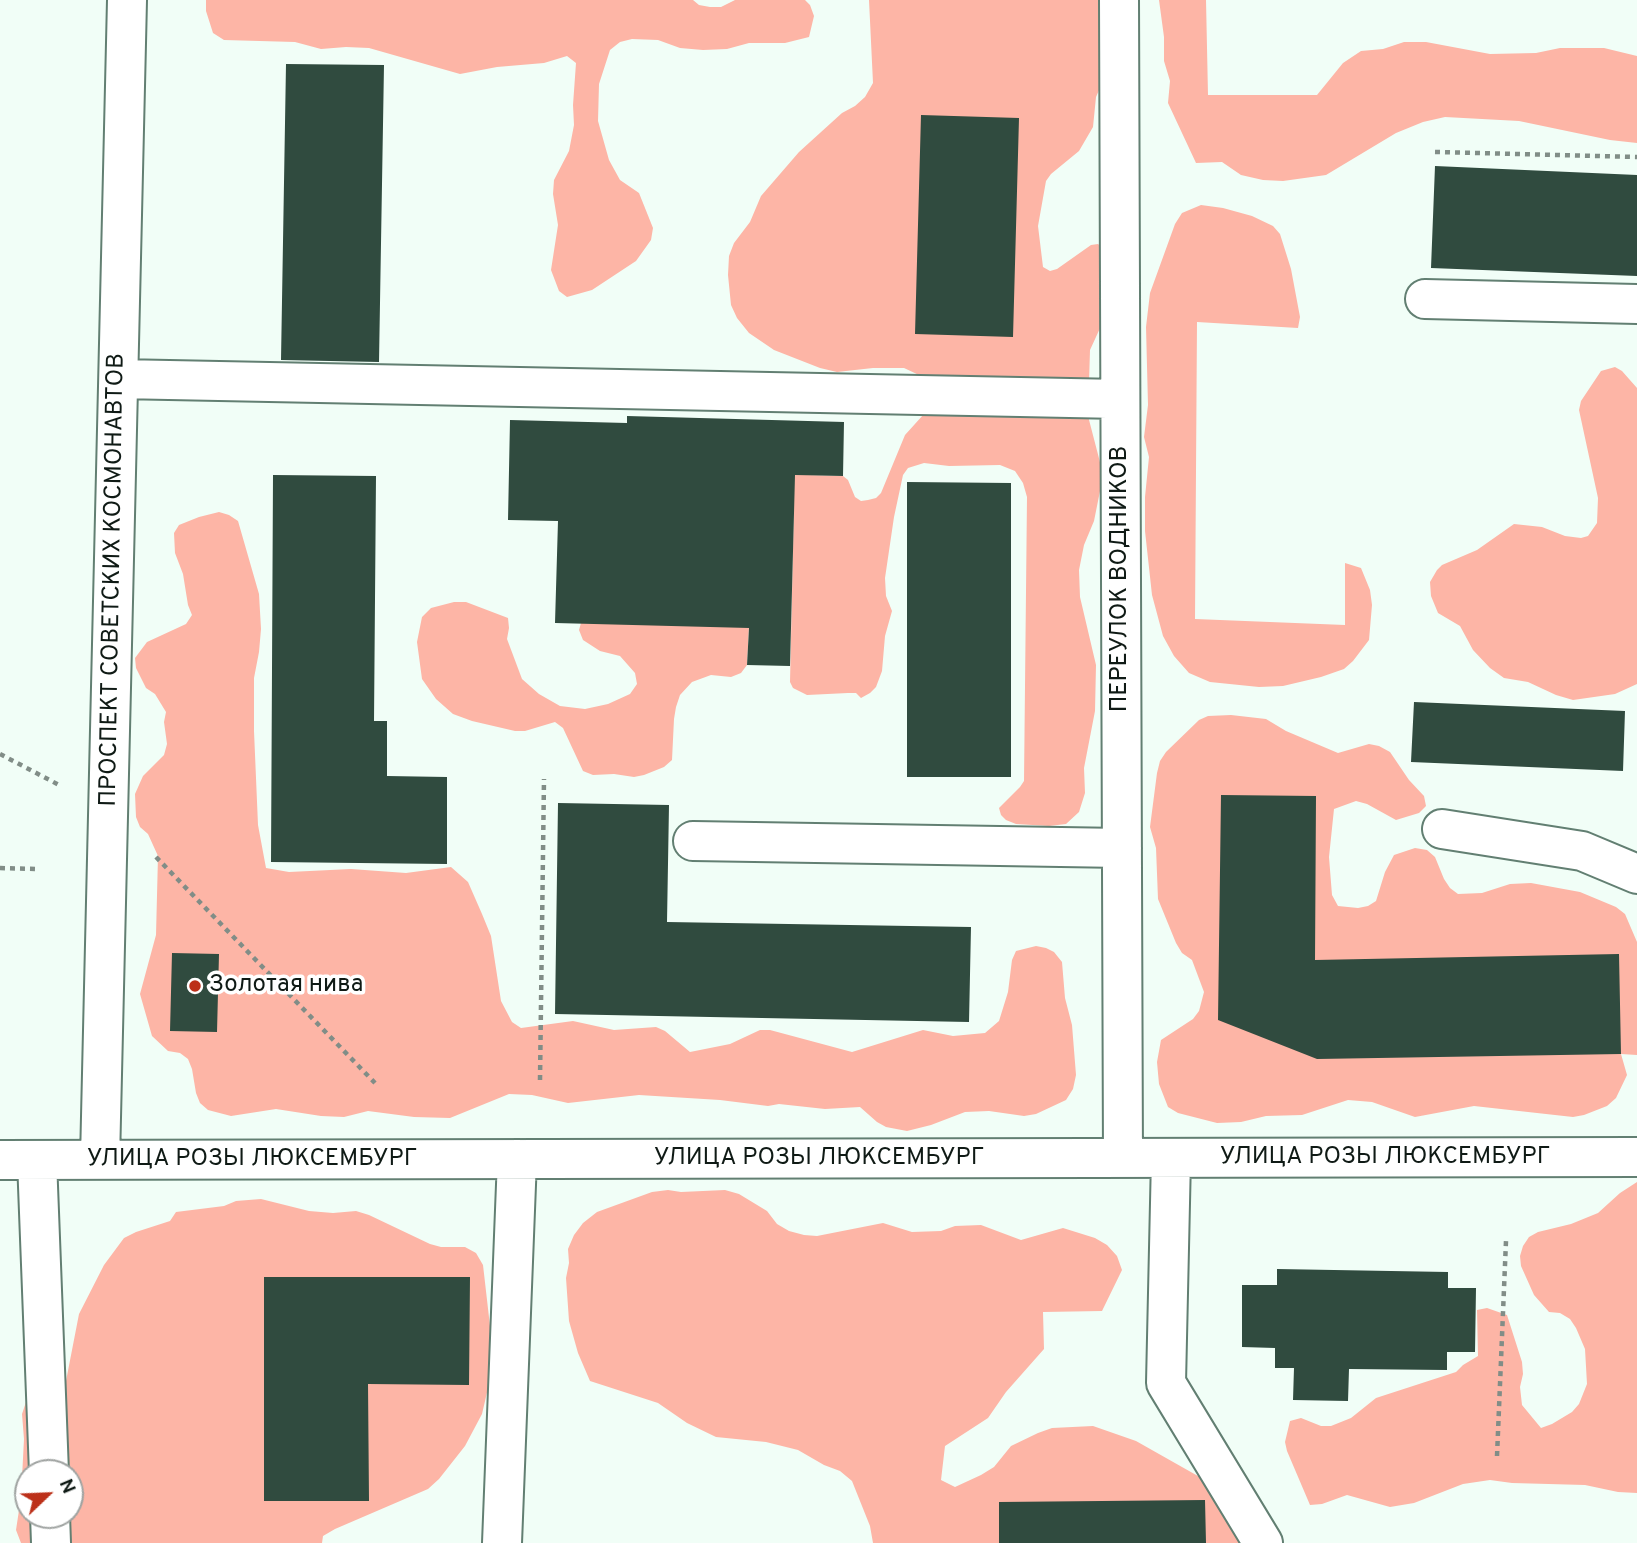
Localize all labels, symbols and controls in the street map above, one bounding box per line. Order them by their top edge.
street label: ПРОСПЕКТ СОВЕТСКИХ КОСМОНАВТОВ [96,353,132,807]
street label: ПЕРЕУЛОК ВОДНИКОВ [1107,446,1135,712]
place label: Золотая нива [209,972,363,1000]
marker: Золотая нива [187,978,203,994]
street label: УЛИЦА РОЗЫ ЛЮКСЕМБУРГ [1220,1144,1550,1172]
street label: УЛИЦА РОЗЫ ЛЮКСЕМБУРГ [654,1145,984,1173]
street label: УЛИЦА РОЗЫ ЛЮКСЕМБУРГ [87,1146,417,1174]
north arrow [14,1459,84,1529]
text: N [53,1476,80,1498]

